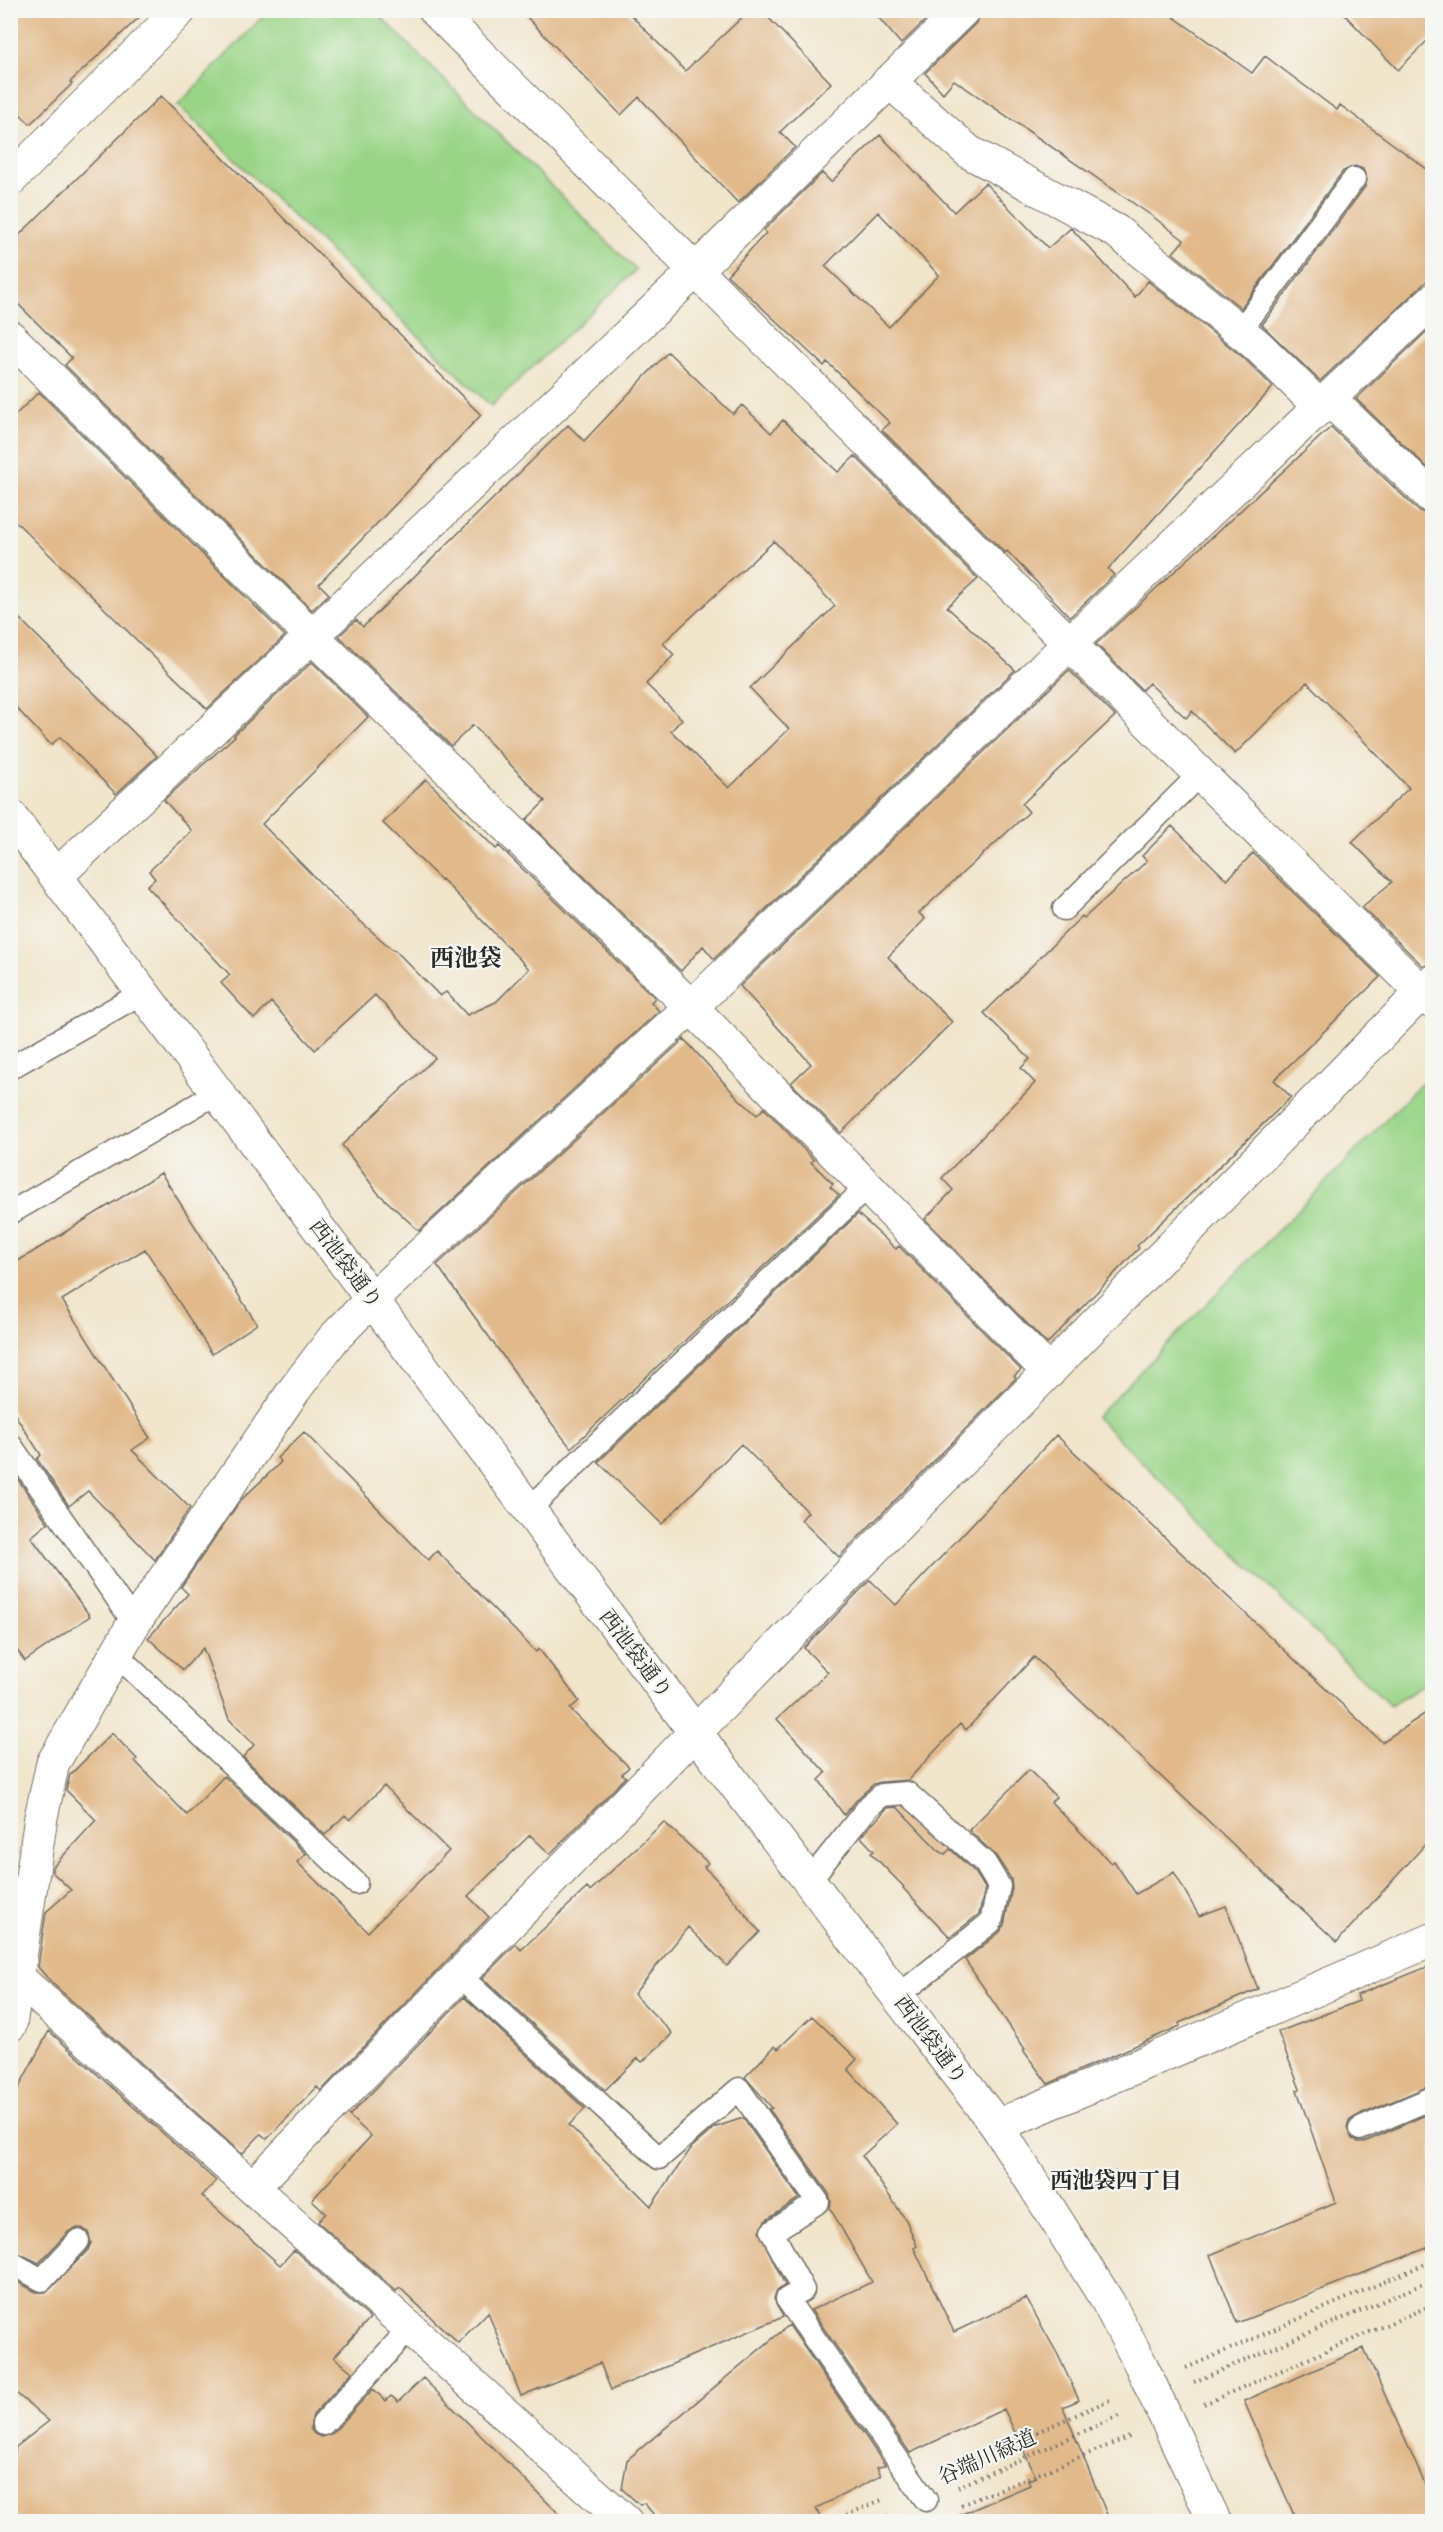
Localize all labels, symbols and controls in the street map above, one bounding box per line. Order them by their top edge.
district label: 西池袋 [430,943,502,977]
street label: 西池袋通り [301,1214,388,1316]
street label: 西池袋通り [591,1604,678,1706]
street label: 西池袋通り [886,1990,973,2092]
district label: 西池袋四丁目 [1050,2167,1182,2199]
street label: 谷端川緑道 [934,2424,1042,2494]

